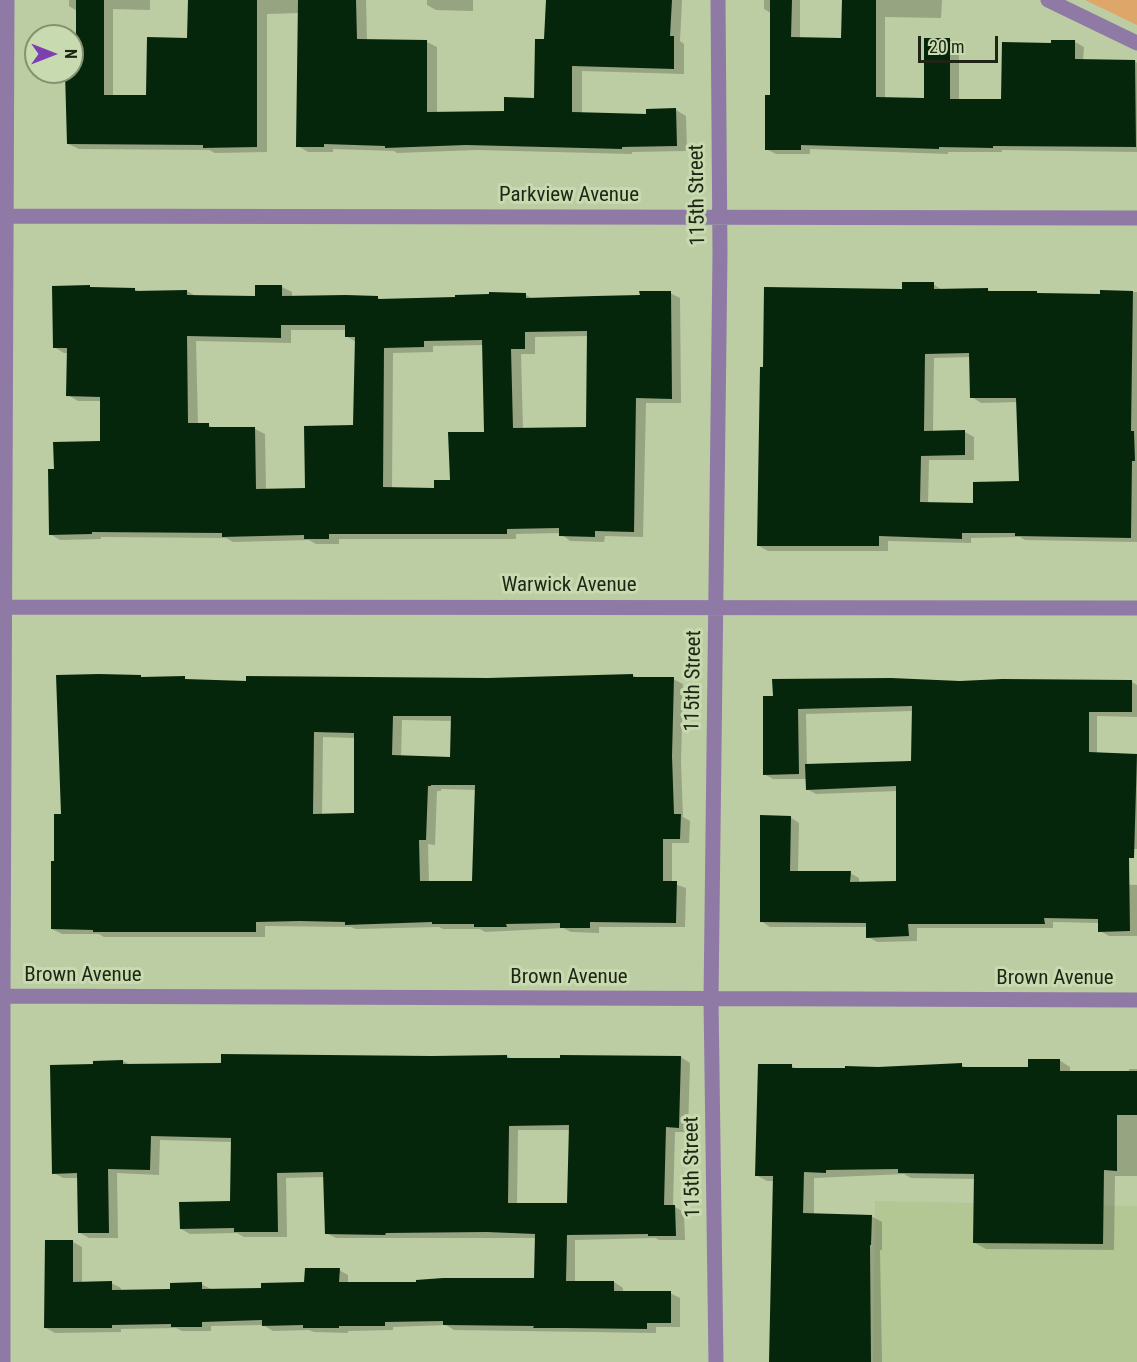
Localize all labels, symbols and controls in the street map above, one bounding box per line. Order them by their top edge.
north arrow [24,24,84,84]
scale bar [921,24,1000,62]
text: 20 m [929,36,964,57]
text: N [61,49,80,59]
street label: 115th Street [685,144,711,246]
street label: Parkview Avenue [499,183,639,209]
street label: Warwick Avenue [501,573,637,599]
street label: 115th Street [681,630,707,732]
street label: Brown Avenue [24,963,142,989]
street label: Brown Avenue [510,965,628,991]
street label: Brown Avenue [996,966,1114,992]
street label: 115th Street [680,1116,706,1218]

